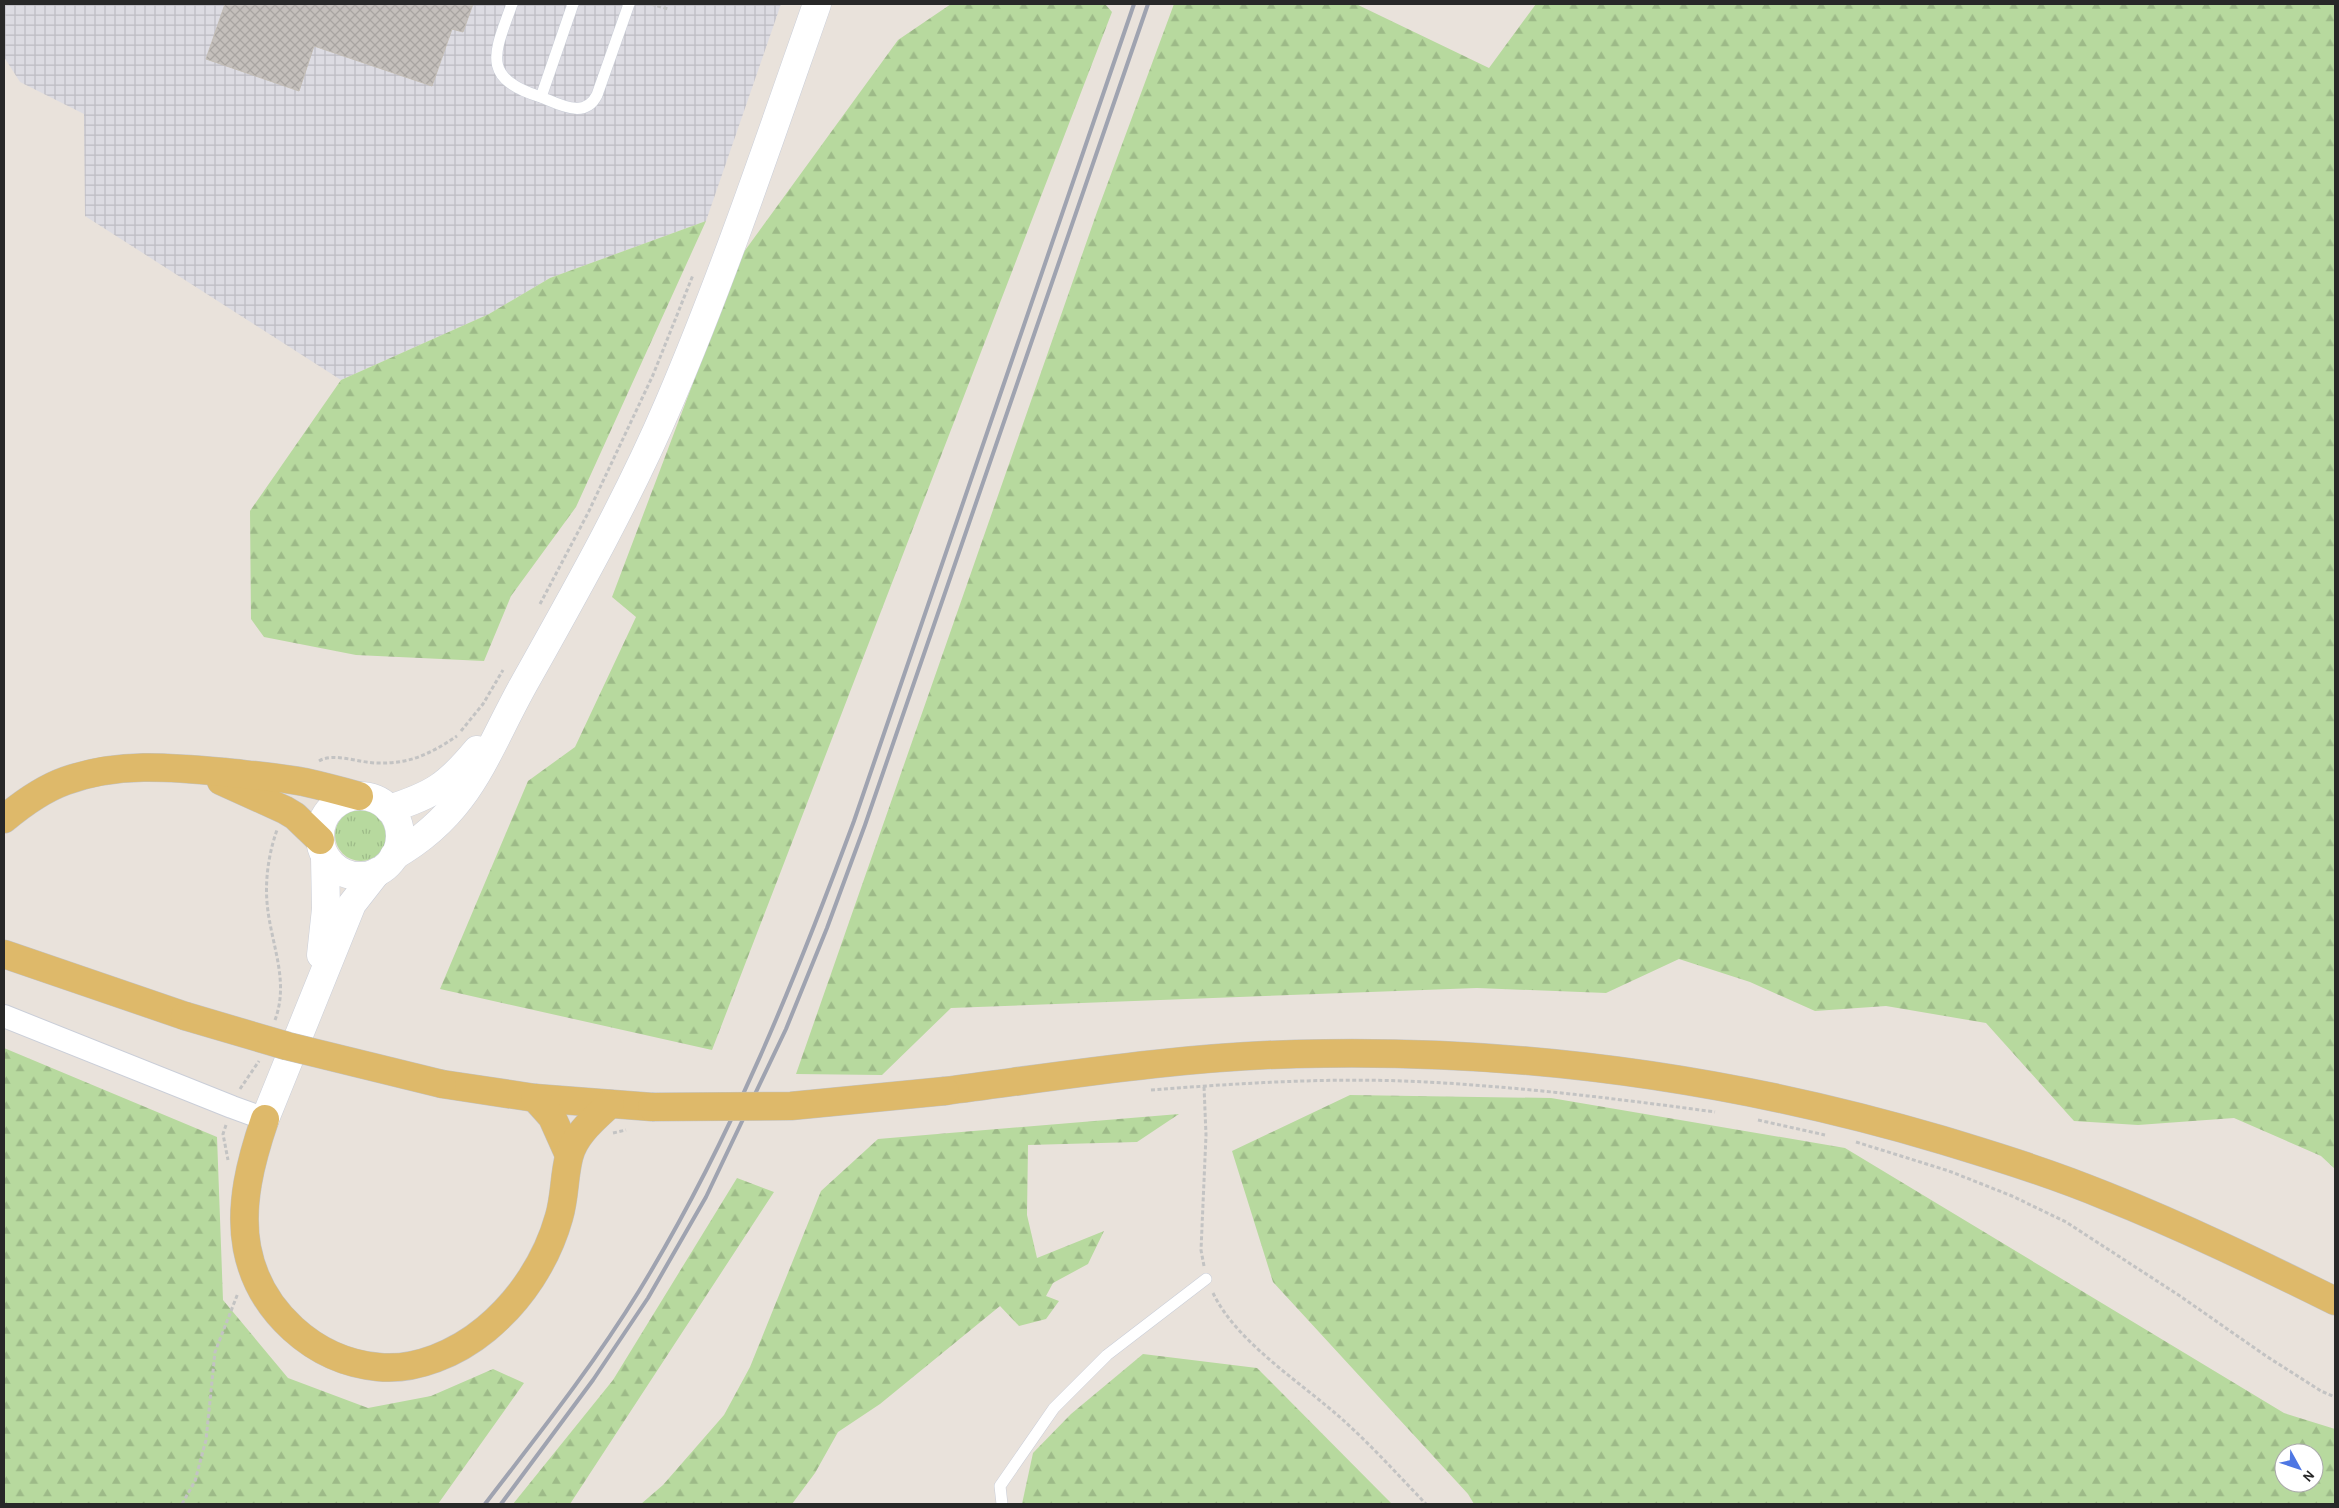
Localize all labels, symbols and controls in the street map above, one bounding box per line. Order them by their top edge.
north arrow [2274,1443,2324,1493]
text: N [2300,1467,2317,1484]

